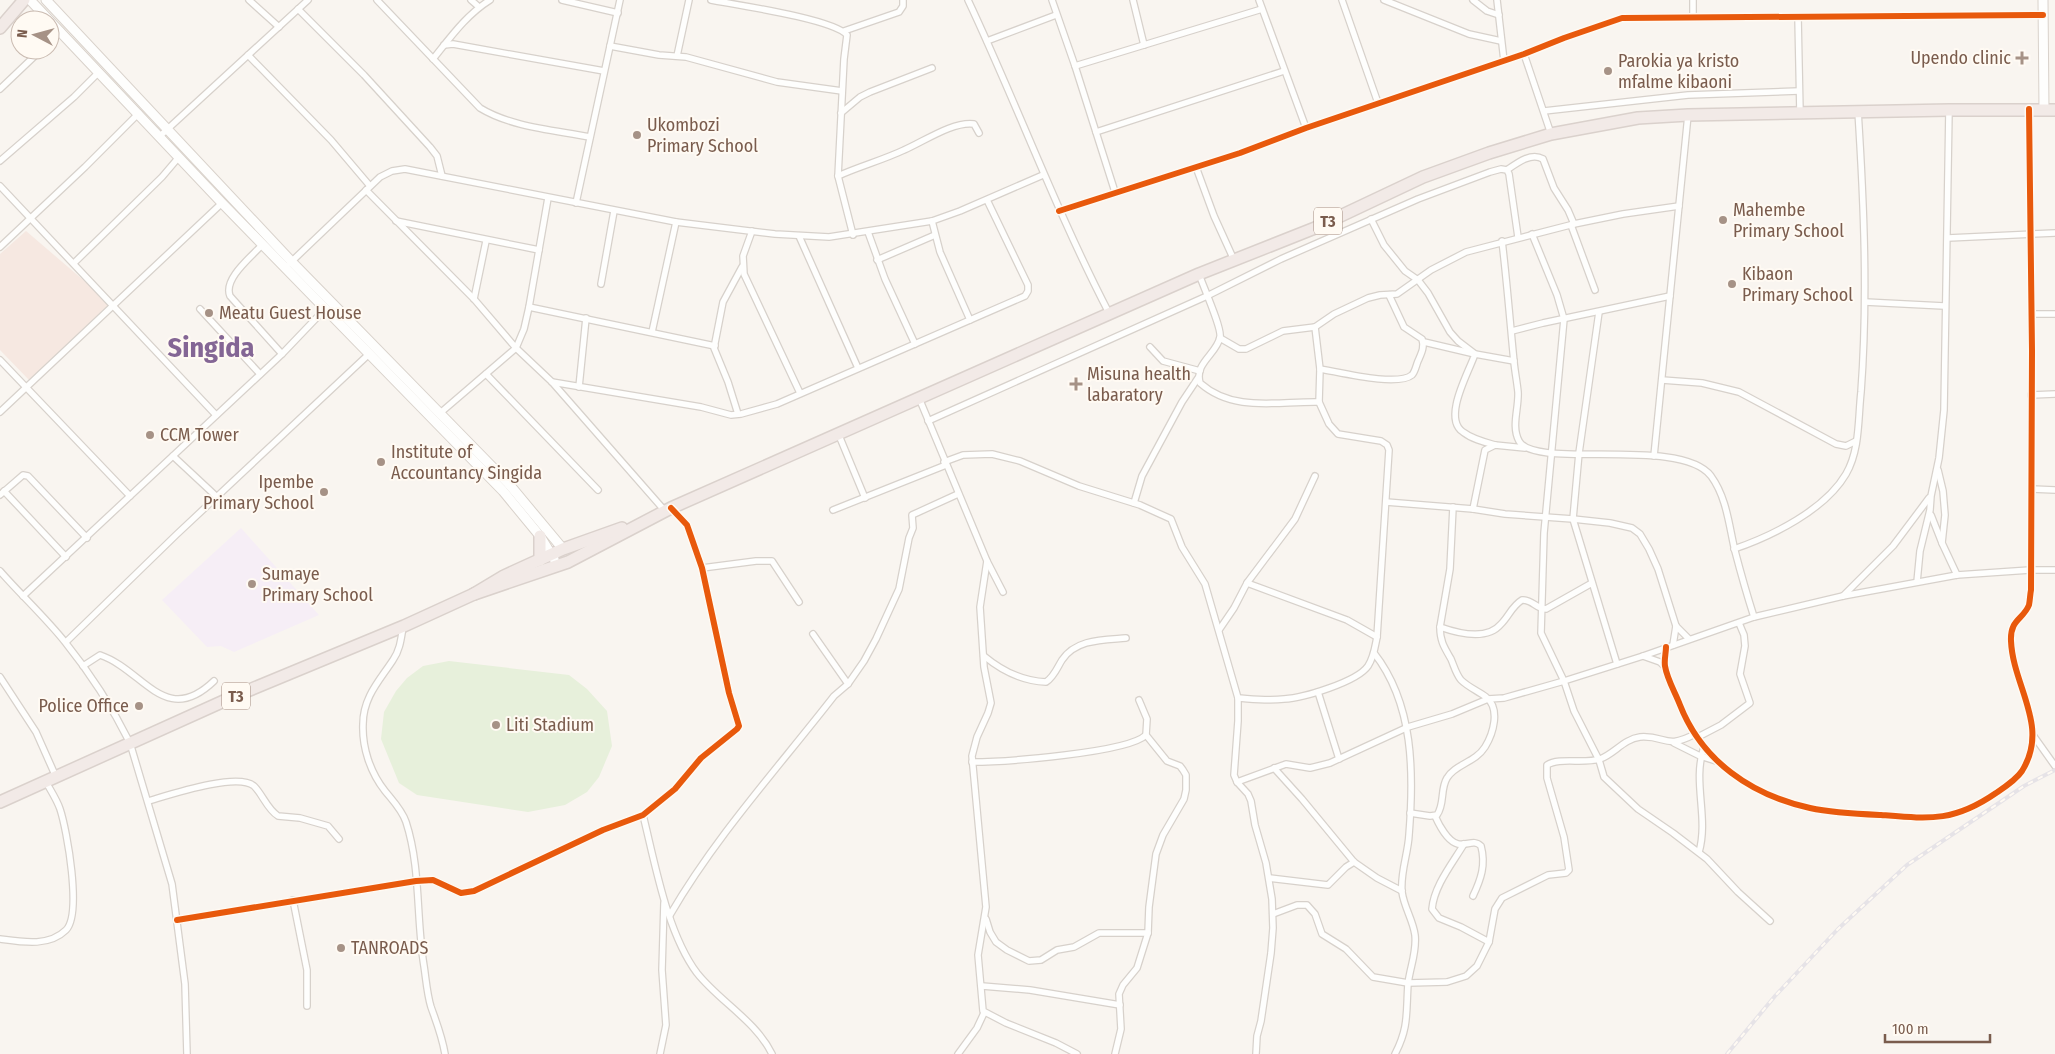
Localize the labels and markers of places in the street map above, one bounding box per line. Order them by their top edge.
place label: Upendo clinic [1910,47,2011,69]
place label: Parokia ya kristo mfalme kibaoni [1618,50,1739,93]
marker: Upendo clinic [2015,51,2029,65]
marker: Parokia ya kristo mfalme kibaoni [1602,65,1614,77]
place label: Ukombozi Primary School [647,114,758,157]
marker: Ukombozi Primary School [631,129,643,141]
place label: Mahembe Primary School [1733,199,1844,242]
marker: Mahembe Primary School [1717,214,1729,226]
place label: Kibaon Primary School [1742,263,1853,306]
marker: Kibaon Primary School [1726,278,1738,290]
place label: Meatu Guest House [219,302,362,324]
marker: Meatu Guest House [203,307,215,319]
place label: Misuna health labaratory [1087,363,1191,406]
marker: Misuna health labaratory [1069,377,1083,391]
place label: CCM Tower [160,424,239,446]
marker: CCM Tower [144,429,156,441]
place label: Institute of Accountancy Singida [391,441,542,484]
marker: Institute of Accountancy Singida [375,456,387,468]
place label: Ipembe Primary School [203,471,314,514]
marker: Ipembe Primary School [318,486,330,498]
place label: Sumaye Primary School [262,563,373,606]
marker: Sumaye Primary School [246,578,258,590]
place label: Police Office [38,695,129,717]
marker: Police Office [133,700,145,712]
place label: Liti Stadium [506,714,594,736]
marker: Liti Stadium [490,719,502,731]
place label: TANROADS [351,937,429,959]
marker: TANROADS [335,942,347,954]

